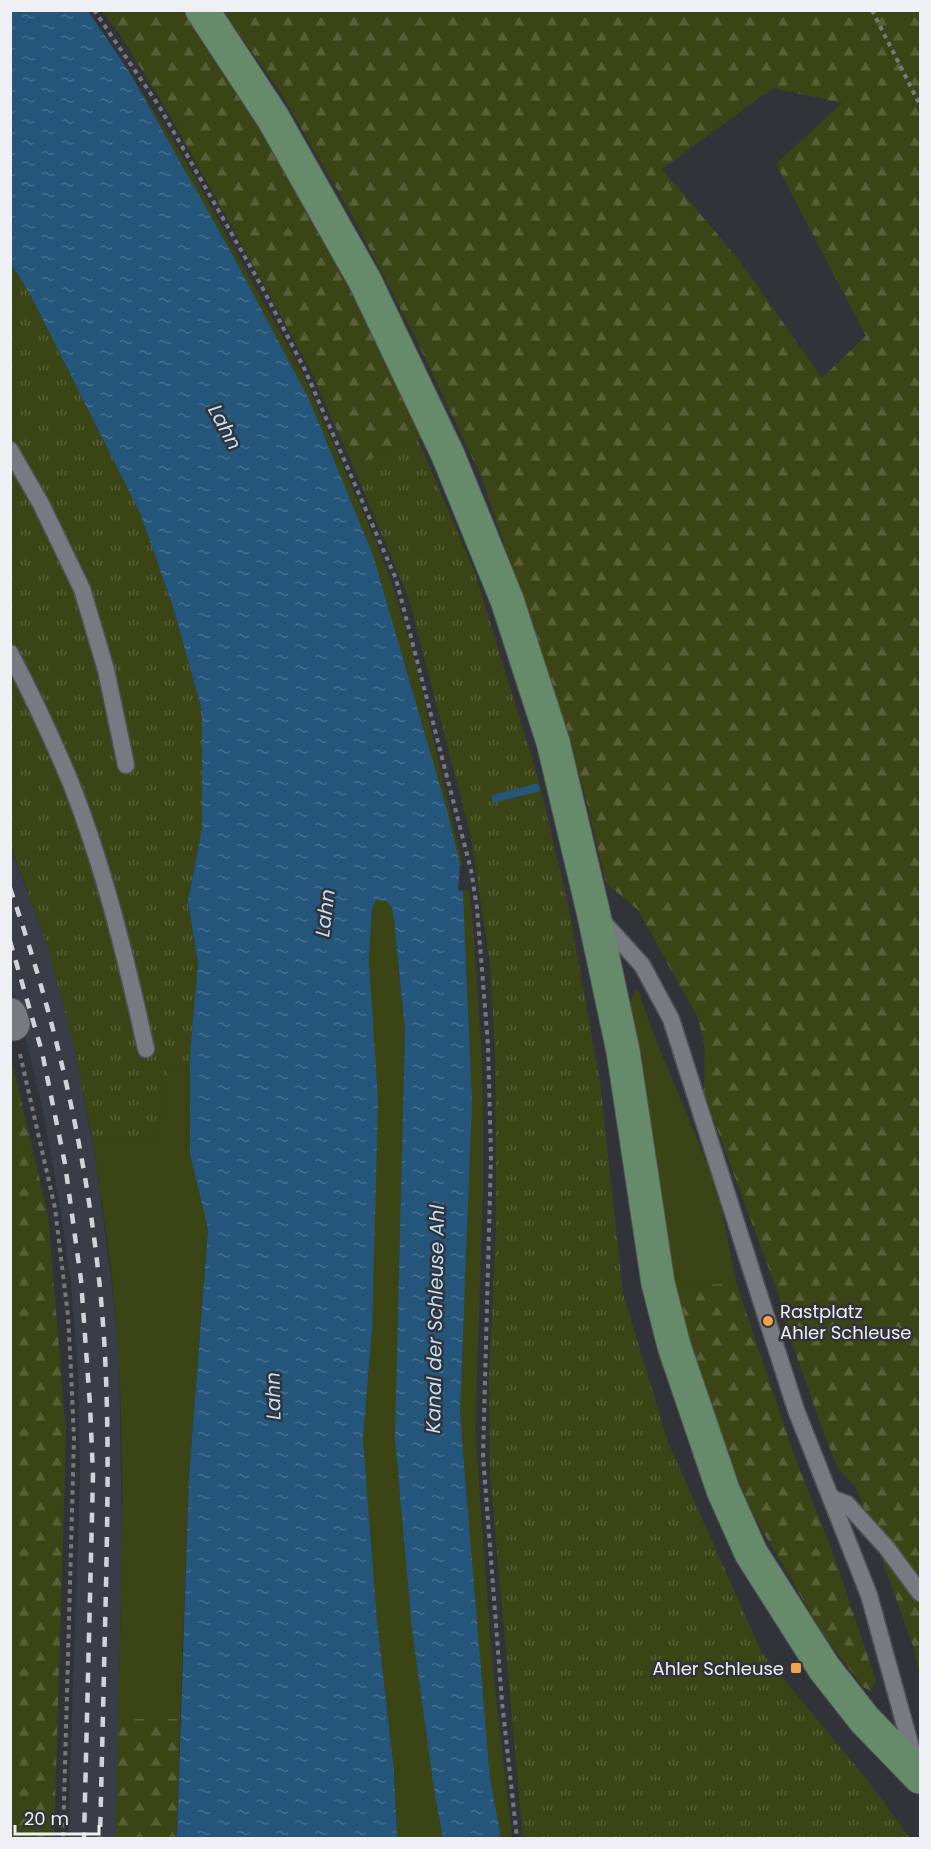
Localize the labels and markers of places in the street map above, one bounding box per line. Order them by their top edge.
place label: Rastplatz Ahler Schleuse [780,1299,911,1345]
marker: Rastplatz Ahler Schleuse [761,1314,775,1328]
place label: Ahler Schleuse [653,1656,784,1681]
marker: Ahler Schleuse [789,1661,803,1675]

